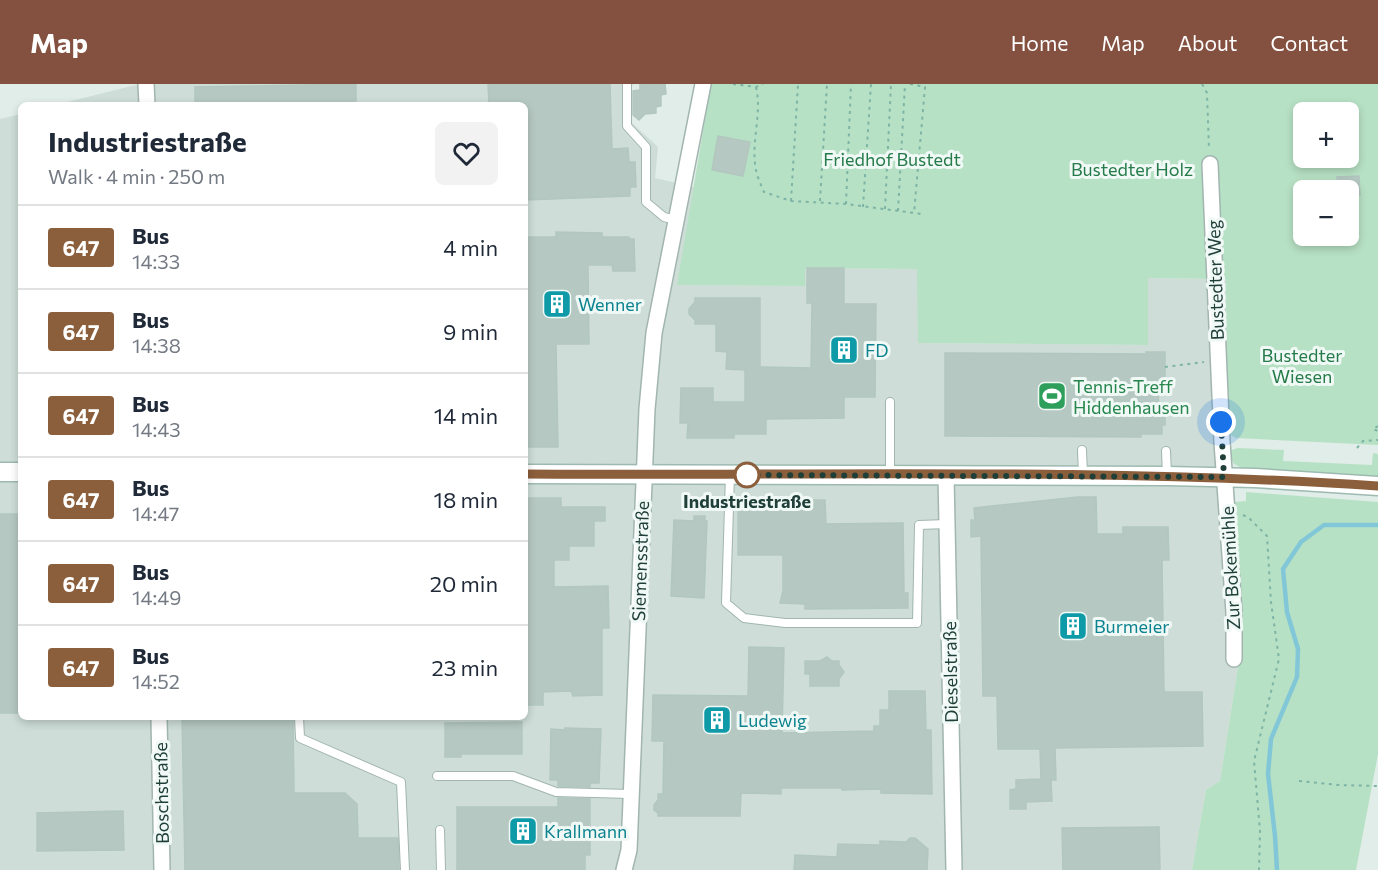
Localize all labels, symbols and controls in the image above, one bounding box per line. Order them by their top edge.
text: Map [30,25,88,59]
text: Home [1011,30,1068,55]
text: Map [1101,30,1145,55]
text: About [1178,30,1237,55]
text: Contact [1270,30,1348,55]
map controls [1293,102,1359,246]
button: + [1293,102,1359,168]
button: heart [435,122,498,185]
text: Industriestraße [48,124,247,158]
park label: Friedhof Bustedt [823,148,961,170]
park label: Bustedter Holz [1071,158,1193,180]
text: Walk · 4 min · 250 m [48,164,225,188]
button: − [1293,180,1359,246]
street label: Bustedter Weg [1202,219,1228,341]
text: Bus [132,222,169,249]
text: 4 min [443,234,498,261]
text: 647 [63,235,99,260]
text: 14:33 [132,249,180,273]
building icon: Wenner [541,288,573,320]
place label: Wenner [578,293,642,315]
text: Bus [132,306,169,333]
text: 9 min [443,318,498,345]
text: 647 [63,319,99,344]
text: 14:38 [132,333,181,357]
building icon: FD [828,334,860,366]
place label: FD [865,339,889,361]
park label: Bustedter Wiesen [1262,344,1342,387]
place label: Tennis-Treff Hiddenhausen [1073,375,1190,418]
sports icon: Tennis-Treff Hiddenhausen [1036,380,1068,412]
text: Bus [132,390,169,417]
text: 14 min [434,402,498,429]
text: 647 [63,403,99,428]
your location [1206,407,1236,437]
text: 14:43 [132,417,181,441]
marker: Industriestraße [734,462,760,488]
text: Bus [132,474,169,501]
text: 18 min [434,486,498,513]
text: 647 [63,487,99,512]
place label: Industriestraße [683,490,811,512]
street label: Siemensstraße [627,500,653,622]
text: 14:47 [132,501,179,525]
street label: Zur Bokemühle [1216,505,1244,631]
text: Bus [132,558,169,585]
text: 20 min [430,570,498,597]
text: 647 [63,571,99,596]
text: 14:49 [132,585,181,609]
building icon: Burmeier [1057,610,1089,642]
place label: Burmeier [1094,615,1169,637]
street label: Dieselstraße [938,621,962,723]
text: Bus [132,642,169,669]
text: 23 min [432,654,498,681]
text: 647 [63,655,99,680]
text: 14:52 [132,669,180,693]
building icon: Ludewig [701,704,733,736]
place label: Ludewig [738,709,807,731]
street label: Boschstraße [149,742,173,844]
building icon: Krallmann [507,815,539,847]
place label: Krallmann [544,820,627,842]

